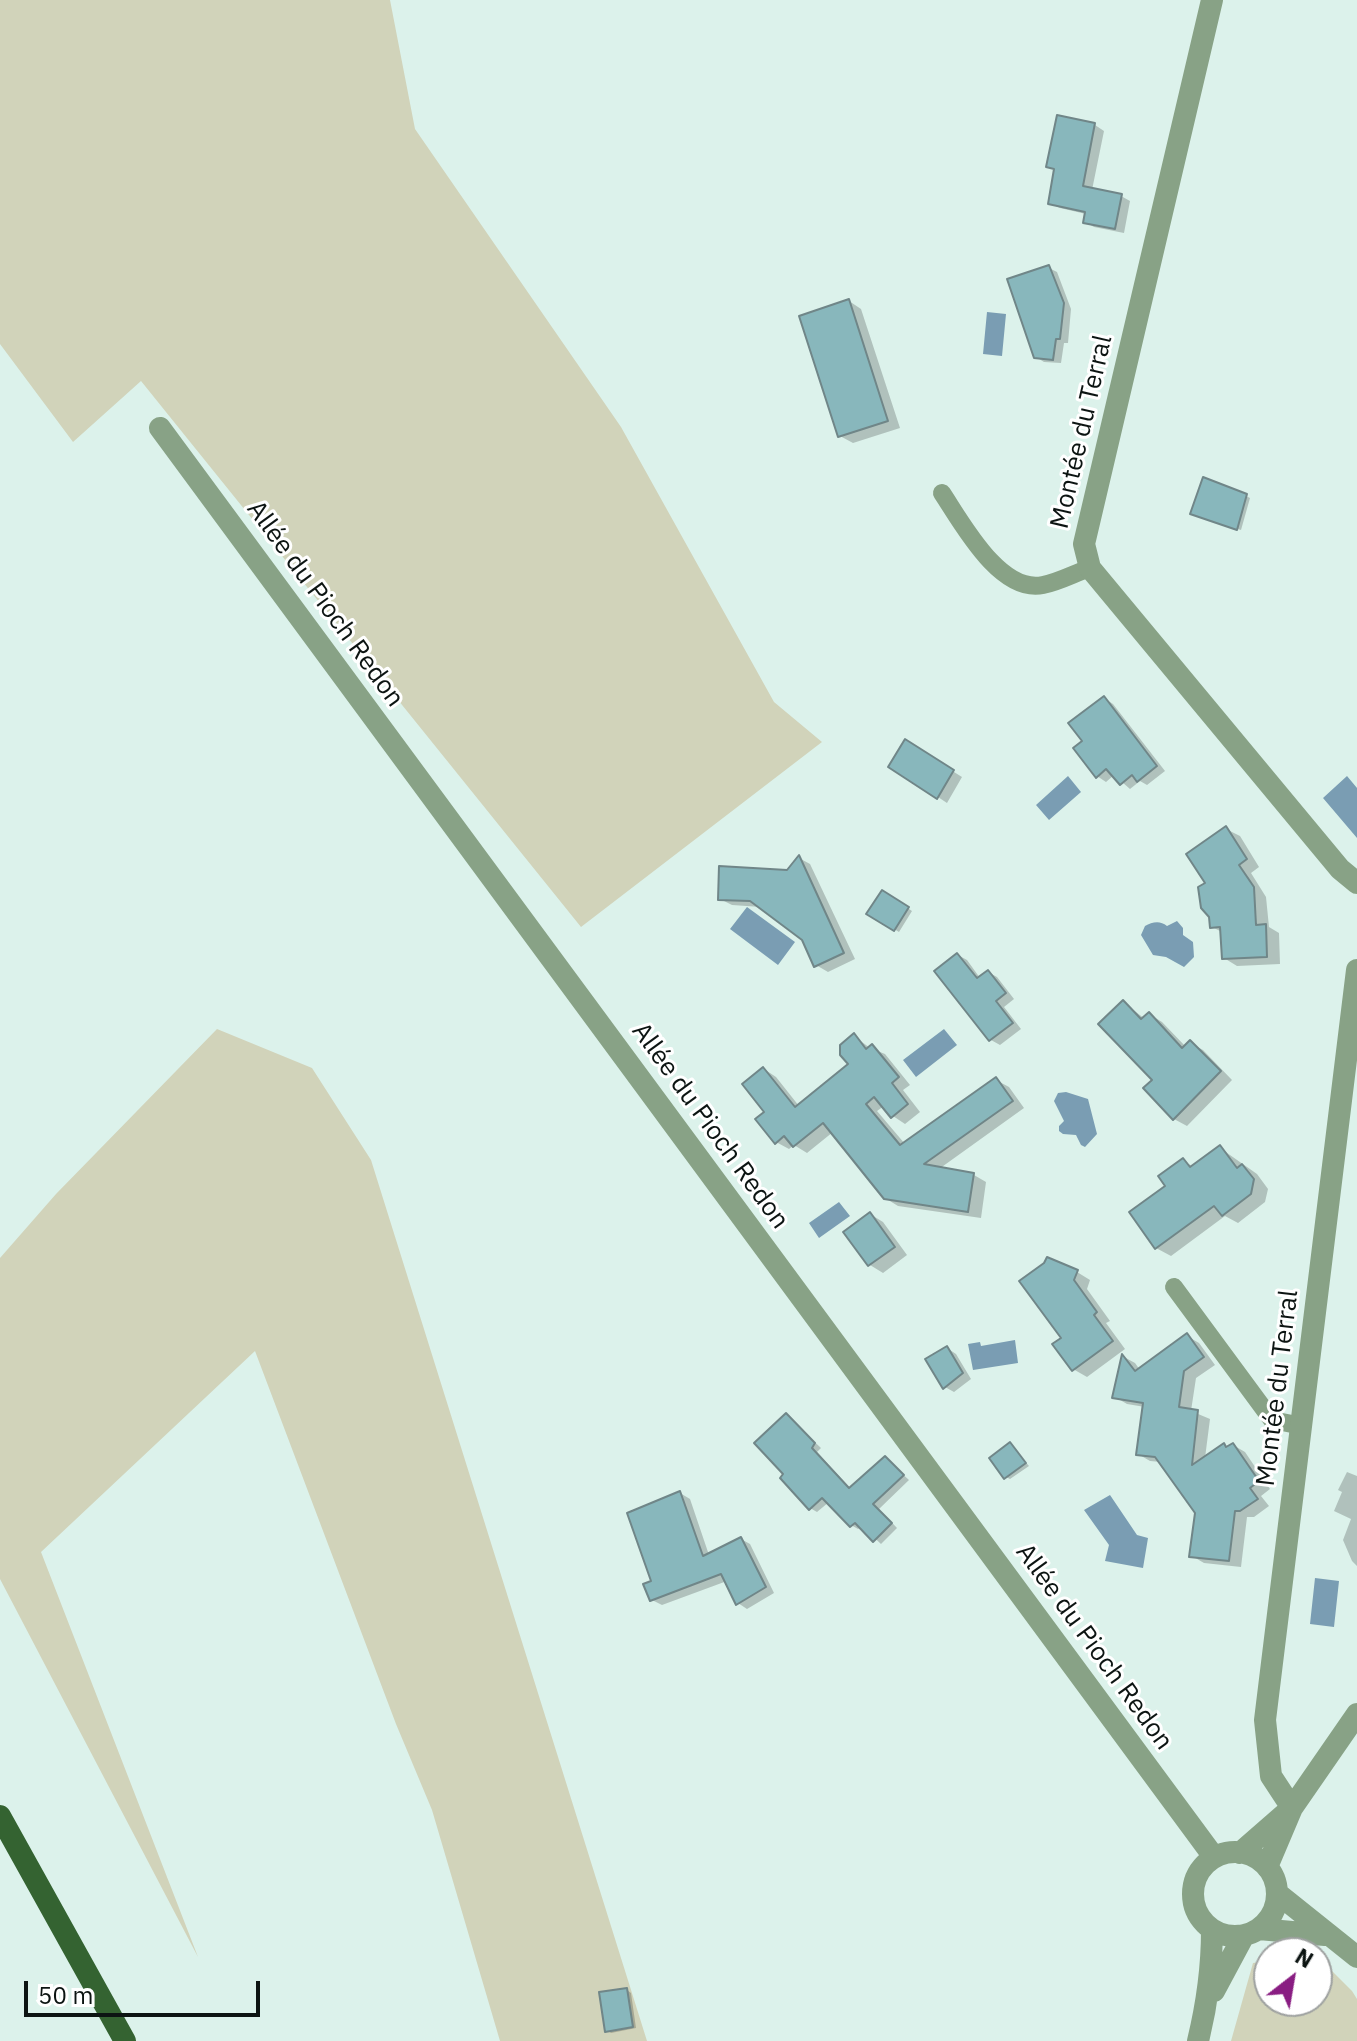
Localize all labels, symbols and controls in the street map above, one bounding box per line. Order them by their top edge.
street label: Montée du Terral [1045,332,1119,532]
street label: Allée du Pioch Redon [240,495,410,713]
street label: Allée du Pioch Redon [625,1017,795,1235]
street label: Montée du Terral [1250,1288,1306,1488]
street label: Allée du Pioch Redon [1009,1538,1179,1756]
north arrow [1253,1937,1333,2017]
text: N [1290,1941,1319,1974]
scale bar [28,1965,264,2015]
text: 50 m [38,1979,93,2011]

